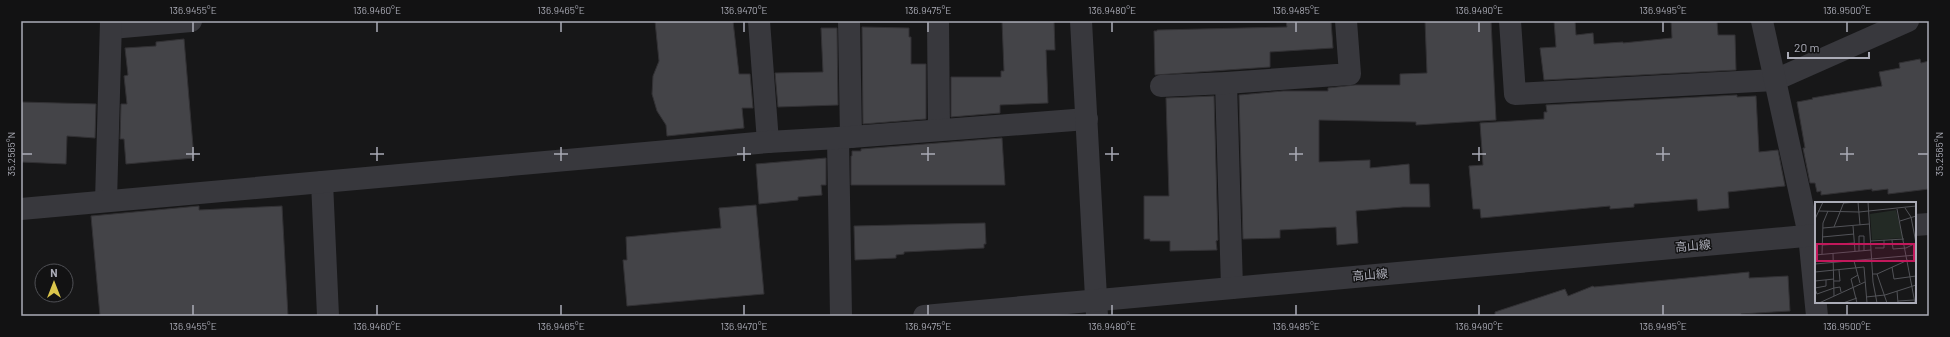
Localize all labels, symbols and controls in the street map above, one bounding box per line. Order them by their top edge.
text: 136.9455°E [169,4,217,16]
text: 136.9460°E [353,4,401,16]
text: 136.9465°E [537,4,585,16]
text: 136.9470°E [720,4,768,16]
text: 136.9475°E [905,4,951,16]
text: 136.9480°E [1088,4,1136,16]
text: 136.9485°E [1272,4,1320,16]
text: 136.9490°E [1455,4,1503,16]
text: 136.9495°E [1639,4,1687,16]
text: 136.9500°E [1823,4,1871,16]
scale bar [1788,34,1869,60]
text: 20 m [1794,40,1820,54]
text: 35.2565°N [5,132,17,176]
text: 35.2565°N [1933,132,1945,176]
inset map [1815,202,1916,303]
street label: 高山線 [1674,236,1711,254]
north arrow [34,263,74,303]
street label: 高山線 [1351,265,1388,283]
text: N [50,266,58,279]
text: 136.9455°E [169,320,217,332]
text: 136.9460°E [353,320,401,332]
text: 136.9465°E [537,320,585,332]
text: 136.9470°E [720,320,768,332]
text: 136.9475°E [905,320,951,332]
text: 136.9480°E [1088,320,1136,332]
text: 136.9485°E [1272,320,1320,332]
text: 136.9490°E [1455,320,1503,332]
text: 136.9495°E [1639,320,1687,332]
text: 136.9500°E [1823,320,1871,332]

